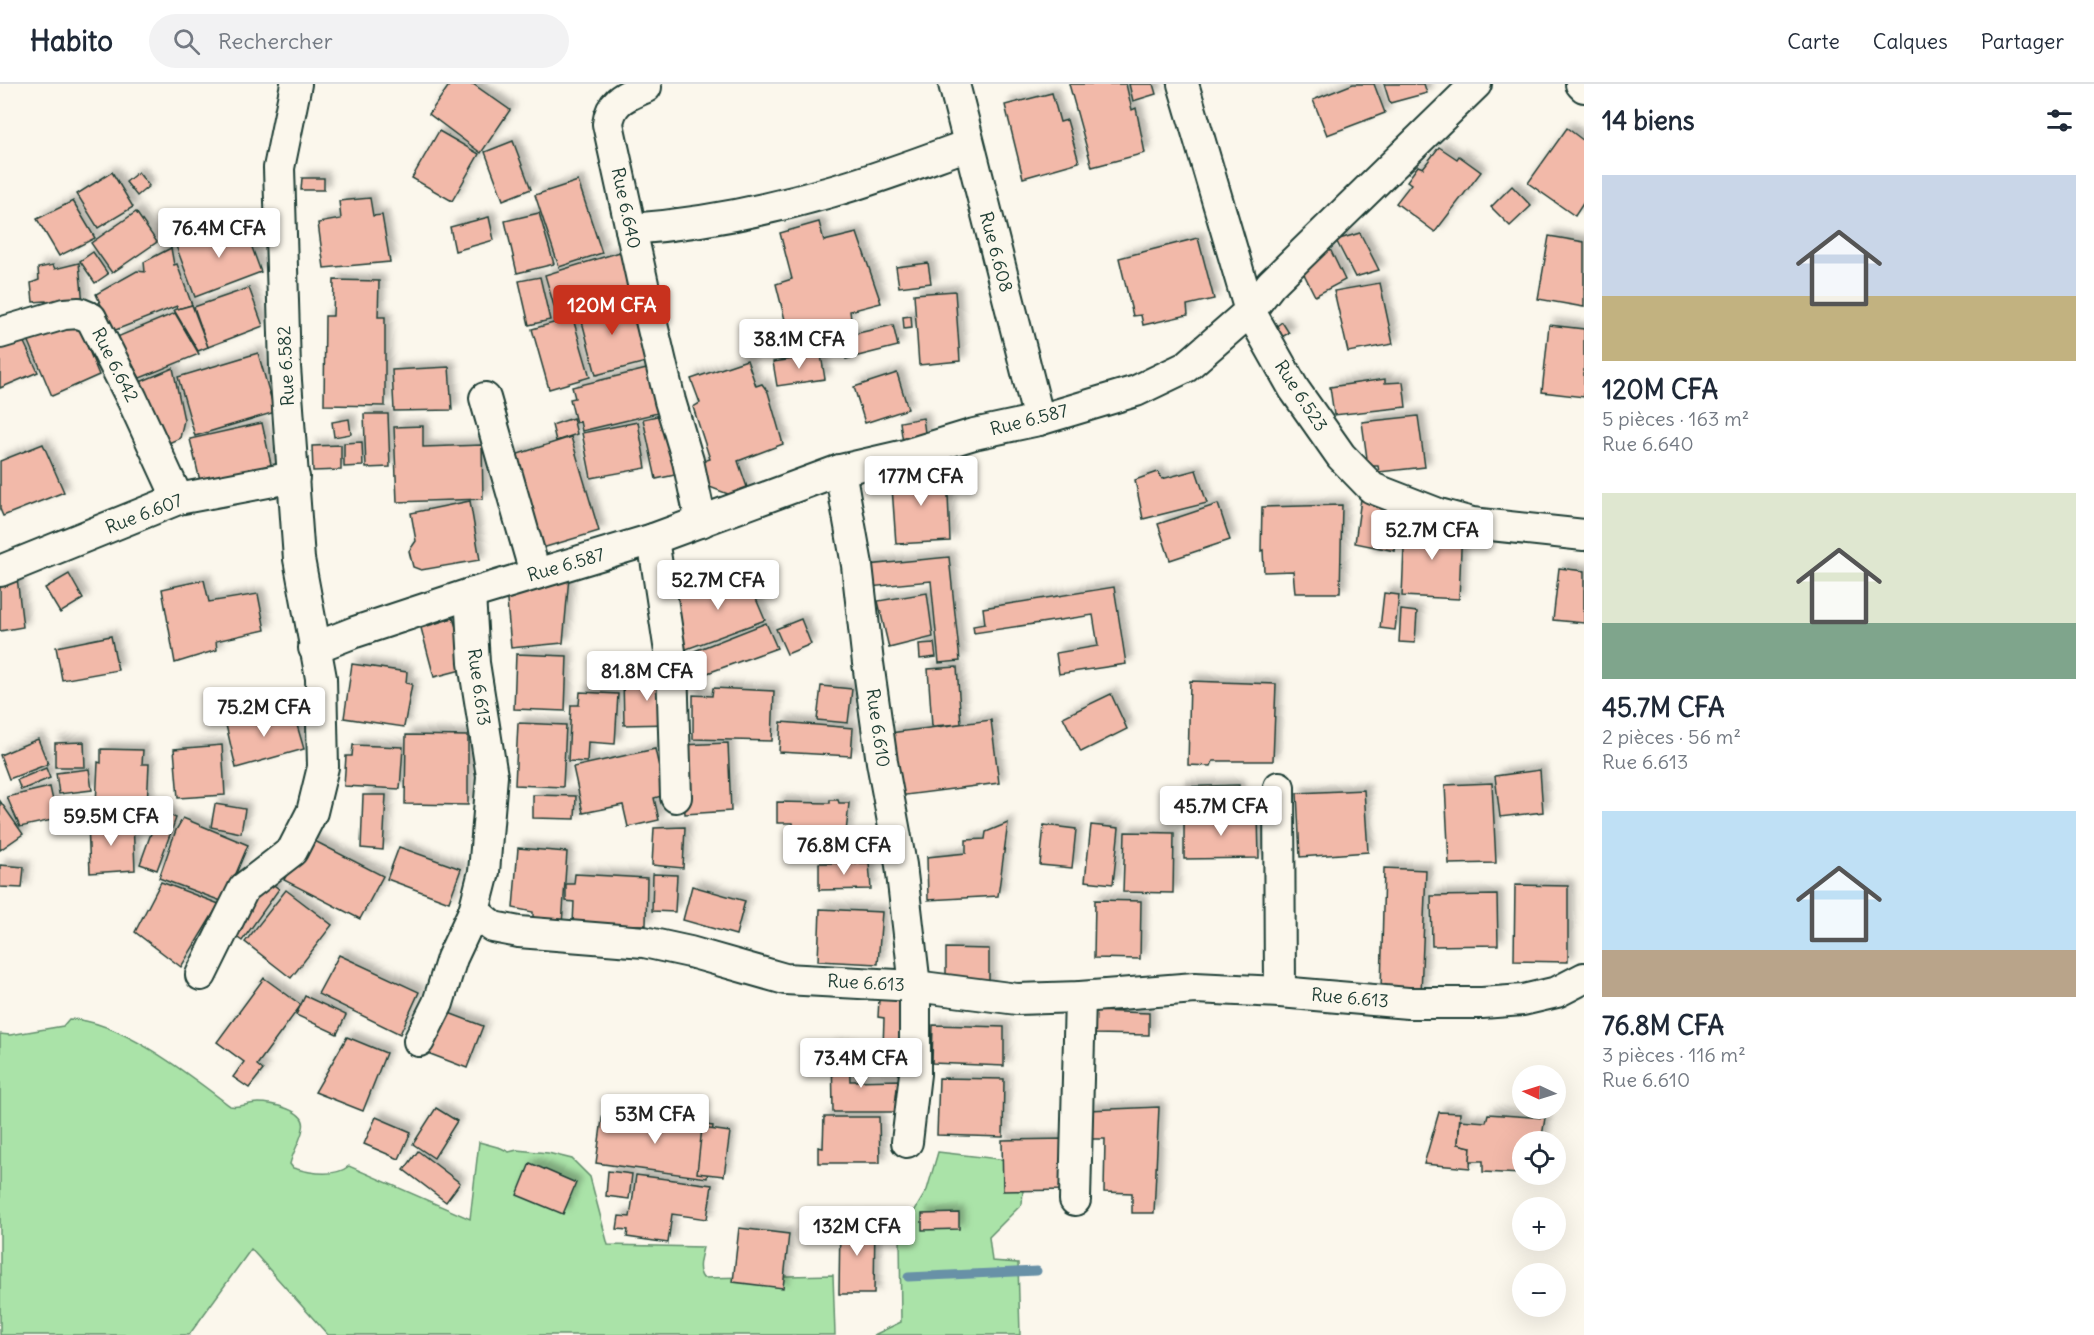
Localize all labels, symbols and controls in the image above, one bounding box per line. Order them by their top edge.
search box [149,14,569,68]
text: Habito [30,23,113,59]
icon: search [170,25,203,58]
text: Rechercher [218,27,333,55]
text: Carte [1787,28,1840,55]
text: Calques [1873,28,1948,55]
text: Partager [1981,28,2064,55]
text: 14 biens [1602,104,1695,137]
icon: filters [2043,104,2076,137]
street label: Rue 6.640 [607,165,646,251]
pin: 76.4M CFA [150,208,288,259]
street label: Rue 6.608 [975,209,1018,295]
icon: home [1785,214,1893,322]
text: 76.4M CFA [172,215,266,240]
pin: 120M CFA [550,285,674,336]
text: 120M CFA [567,292,657,317]
pin: 38.1M CFA [730,319,868,370]
street label: Rue 6.642 [87,324,144,406]
street label: Rue 6.582 [272,325,299,407]
text: 38.1M CFA [753,326,845,351]
street label: Rue 6.523 [1270,356,1333,436]
text: 120M CFA [1602,373,1718,406]
street label: Rue 6.587 [988,399,1070,440]
text: 5 pièces · 163 m² [1602,406,1749,431]
text: Rue 6.640 [1602,431,1694,456]
pin: 177M CFA [859,456,983,507]
text: 177M CFA [879,463,963,488]
street label: Rue 6.607 [102,488,186,539]
pin: 52.7M CFA [1363,510,1501,561]
text: 52.7M CFA [1385,517,1479,542]
icon: home [1785,532,1893,640]
street label: Rue 6.587 [525,542,607,587]
pin: 52.7M CFA [649,560,787,611]
text: 52.7M CFA [671,567,765,592]
street label: Rue 6.613 [463,647,496,727]
pin: 81.8M CFA [578,651,716,702]
text: 81.8M CFA [601,658,693,683]
pin: 75.2M CFA [195,687,333,738]
street label: Rue 6.610 [862,687,895,769]
text: 45.7M CFA [1602,691,1725,724]
text: 75.2M CFA [217,694,311,719]
text: 2 pièces · 56 m² [1602,724,1741,749]
text: Rue 6.613 [1602,749,1688,774]
pin: 45.7M CFA [1152,786,1290,837]
text: 45.7M CFA [1174,793,1268,818]
pin: 59.5M CFA [42,796,180,847]
text: 59.5M CFA [63,803,159,828]
pin: 76.8M CFA [775,825,913,876]
text: 76.8M CFA [797,832,891,857]
icon: home [1785,850,1893,958]
street label: Rue 6.613 [827,969,905,996]
street label: Rue 6.613 [1310,983,1390,1012]
text: 76.8M CFA [1602,1009,1724,1042]
pin: 73.4M CFA [792,1038,930,1089]
text: 3 pièces · 116 m² [1602,1042,1746,1067]
text: 73.4M CFA [814,1045,908,1070]
north arrow [1512,1065,1566,1119]
map controls [1512,1065,1566,1317]
text: Rue 6.610 [1602,1067,1690,1092]
pin: 53M CFA [600,1094,710,1145]
text: 53M CFA [615,1101,695,1126]
button: locate [1512,1131,1566,1185]
button: + [1512,1197,1566,1251]
pin: 132M CFA [795,1206,919,1257]
text: 132M CFA [813,1213,901,1238]
button: − [1512,1263,1566,1317]

